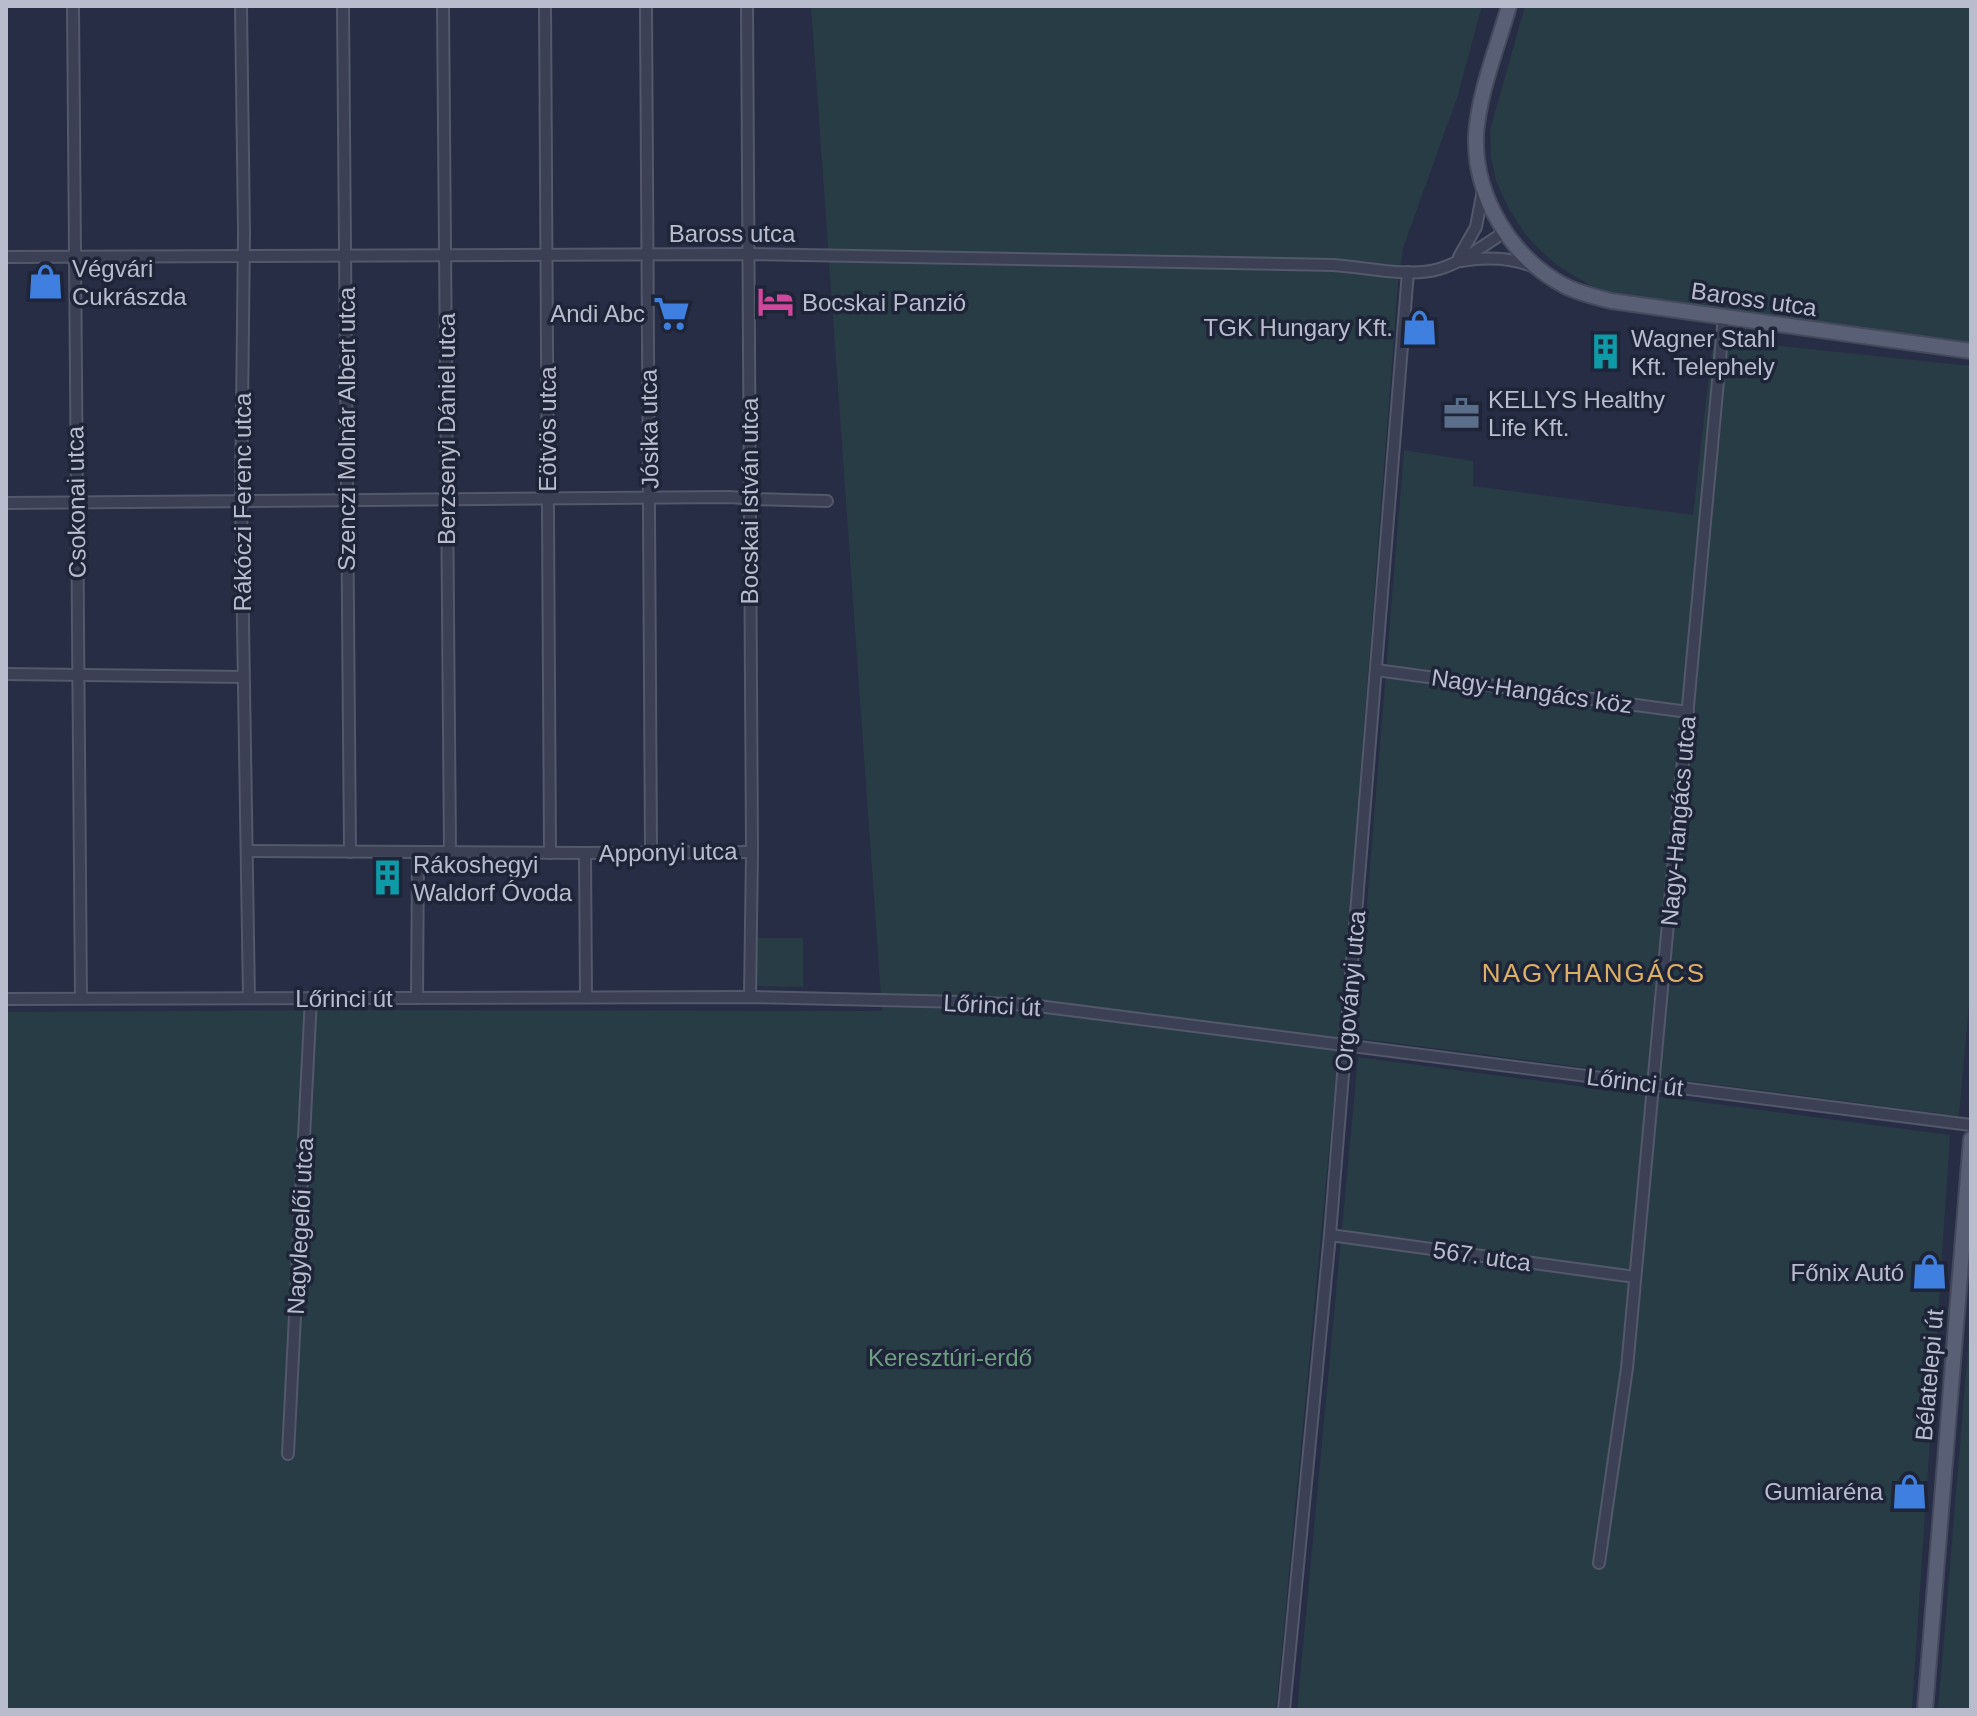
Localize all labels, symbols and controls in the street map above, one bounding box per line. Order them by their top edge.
street label: Baross utca [669,220,796,247]
place label: Végvári Cukrászda [72,255,187,310]
shop icon: Végvári Cukrászda [27,263,65,301]
street label: Baross utca [1689,277,1819,321]
hotel icon: Bocskai Panzió [757,283,795,321]
street label: Szenczi Molnár Albert utca [333,286,360,571]
place label: Bocskai Panzió [802,289,966,316]
supermarket icon: Andi Abc [652,294,690,332]
place label: Andi Abc [550,300,645,327]
shop icon: TGK Hungary Kft. [1400,308,1438,346]
street label: Berzsenyi Dániel utca [433,312,460,545]
place label: TGK Hungary Kft. [1204,314,1393,341]
place label: Wagner Stahl Kft. Telephely [1631,325,1776,380]
building icon: Wagner Stahl Kft. Telephely [1586,333,1624,371]
street label: Eötvös utca [534,366,561,492]
street label: Jósika utca [634,368,664,489]
place label: KELLYS Healthy Life Kft. [1488,386,1665,441]
street label: Rákóczi Ferenc utca [229,392,256,611]
office icon: KELLYS Healthy Life Kft. [1443,394,1481,432]
street label: Bocskai István utca [736,397,763,604]
street label: Csokonai utca [61,425,91,578]
street label: Nagy-Hangács köz [1430,664,1634,718]
street label: Nagy-Hangács utca [1655,714,1701,927]
street label: Apponyi utca [598,837,738,867]
place label: Rákoshegyi Waldorf Óvoda [413,851,573,906]
building icon: Rákoshegyi Waldorf Óvoda [368,859,406,897]
street label: Orgoványi utca [1330,909,1371,1073]
district label: NAGYHANGÁCS [1482,958,1706,988]
street label: Lőrinci út [295,985,393,1012]
street label: Lőrinci út [943,989,1042,1021]
street label: Lőrinci út [1585,1063,1685,1101]
street label: Nagylegelői utca [282,1136,318,1315]
street label: 567. utca [1431,1236,1533,1276]
shop icon: Főnix Autó [1911,1253,1949,1291]
place label: Főnix Autó [1791,1259,1904,1286]
street label: Bélatelepi út [1910,1308,1948,1442]
park label: Keresztúri-erdő [868,1344,1032,1371]
shop icon: Gumiaréna [1890,1472,1928,1510]
place label: Gumiaréna [1764,1478,1884,1505]

